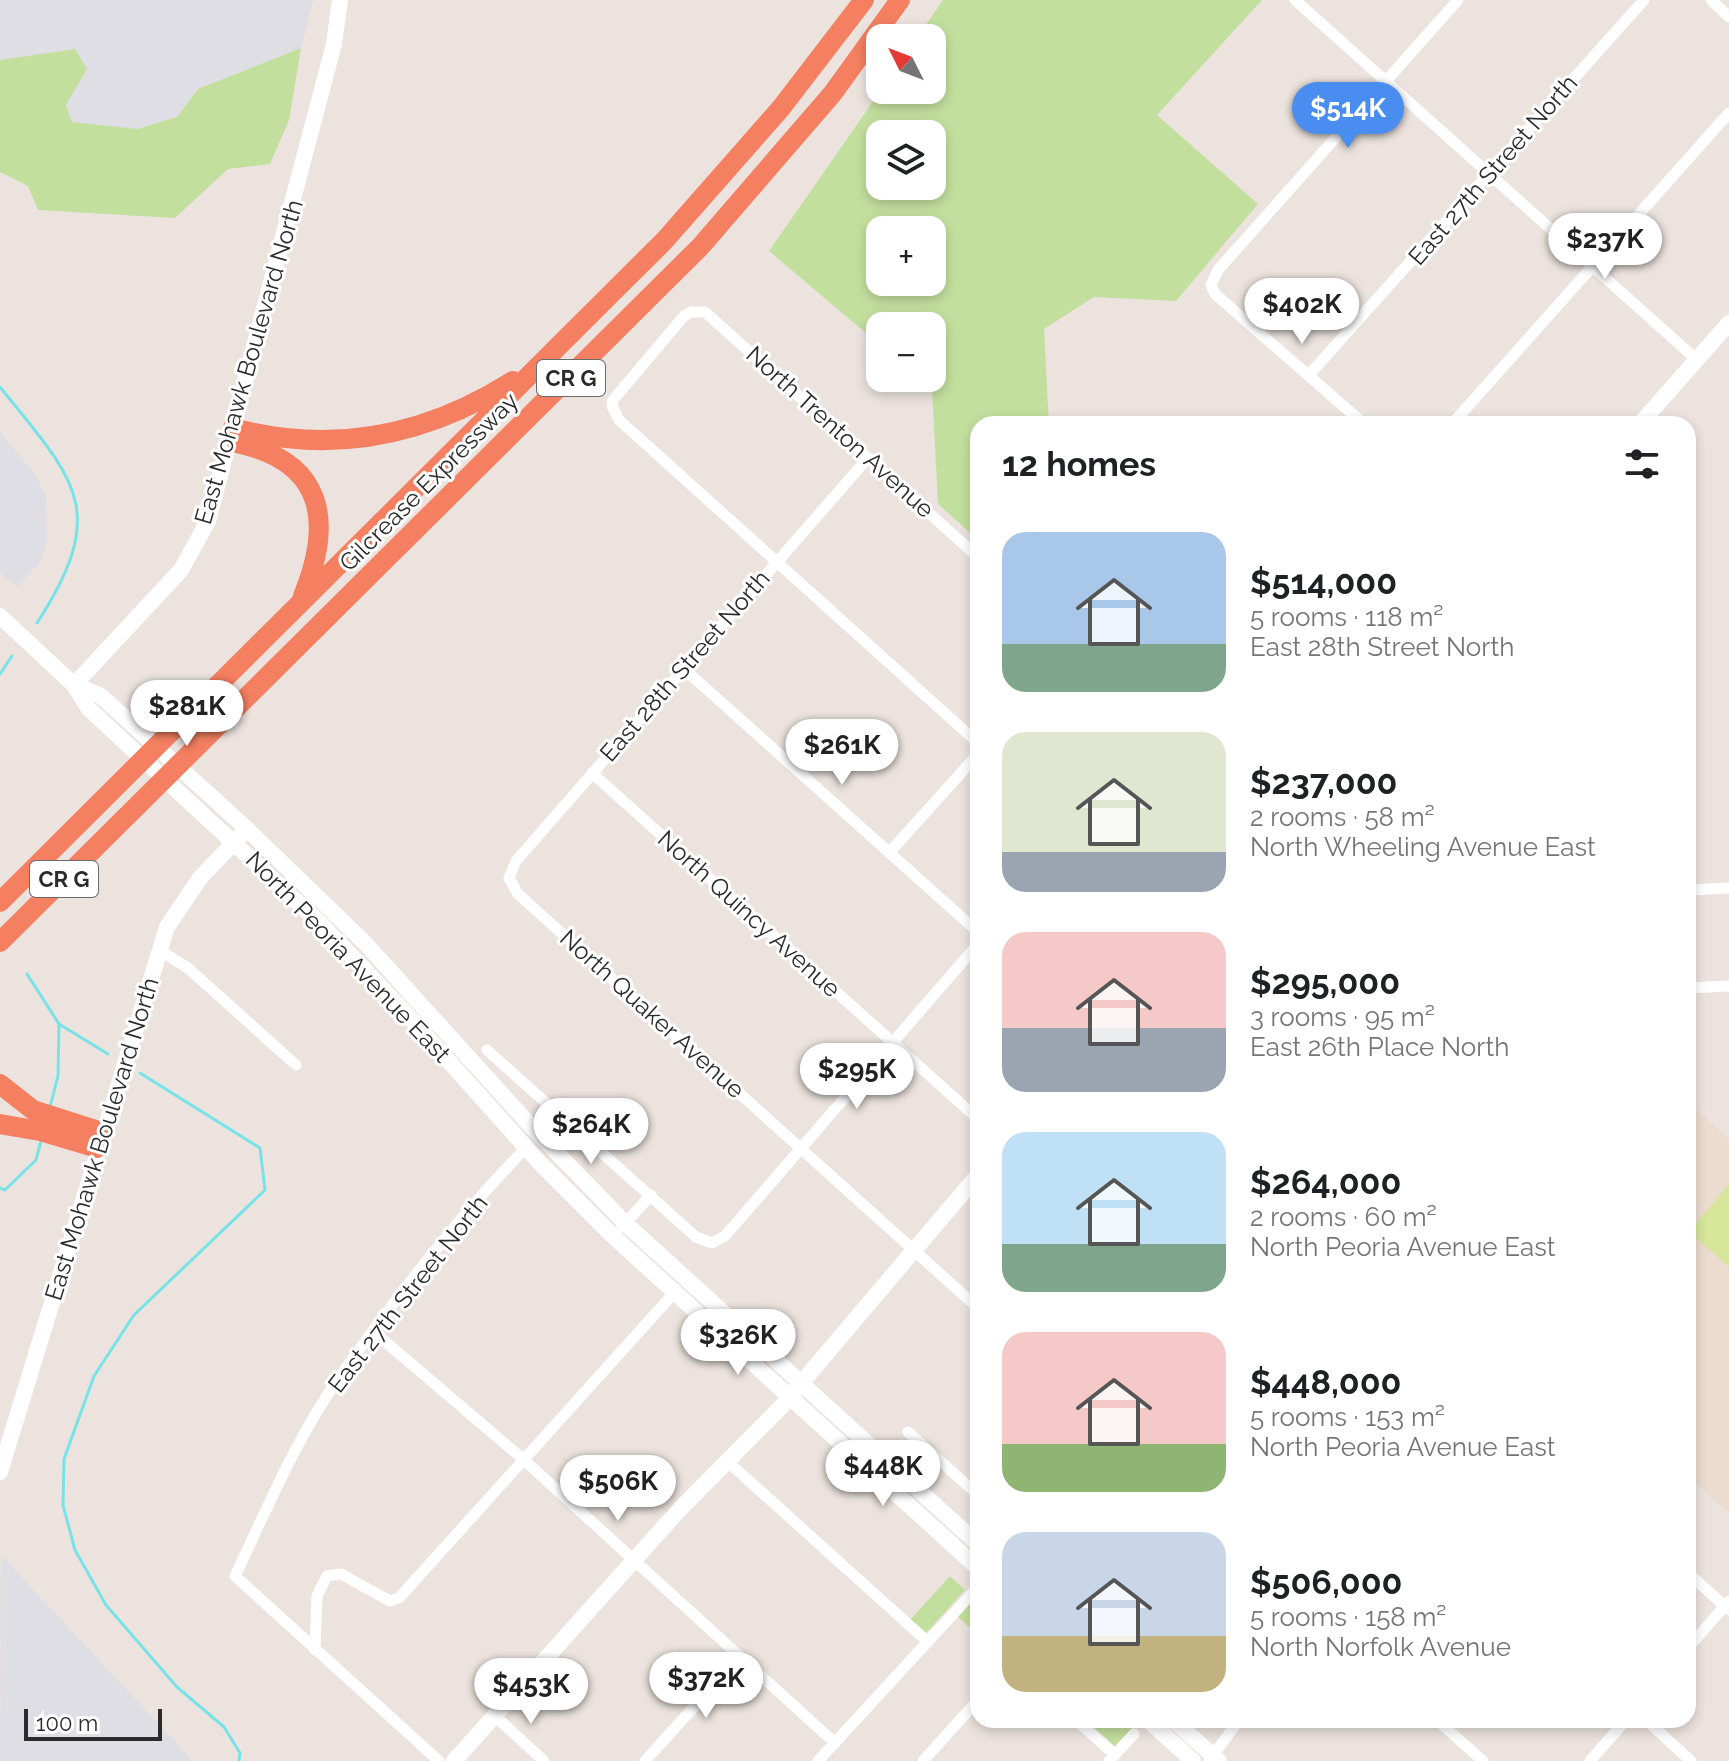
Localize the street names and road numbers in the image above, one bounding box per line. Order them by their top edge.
street label: East 27th Street North [1402,69,1583,271]
street label: East Mohawk Boulevard North [188,196,309,527]
street label: North Trenton Avenue [740,340,940,524]
road number: CR G [537,360,605,396]
street label: Gilcrease Expressway [333,386,524,577]
street label: East 28th Street North [594,564,776,767]
street label: North Quincy Avenue [652,824,847,1003]
street label: North Peoria Avenue East [240,845,457,1068]
road number: CR G [30,861,98,897]
street label: North Quaker Avenue [554,923,751,1104]
street label: East Mohawk Boulevard North [39,974,165,1304]
street label: East 27th Street North [322,1189,494,1398]

